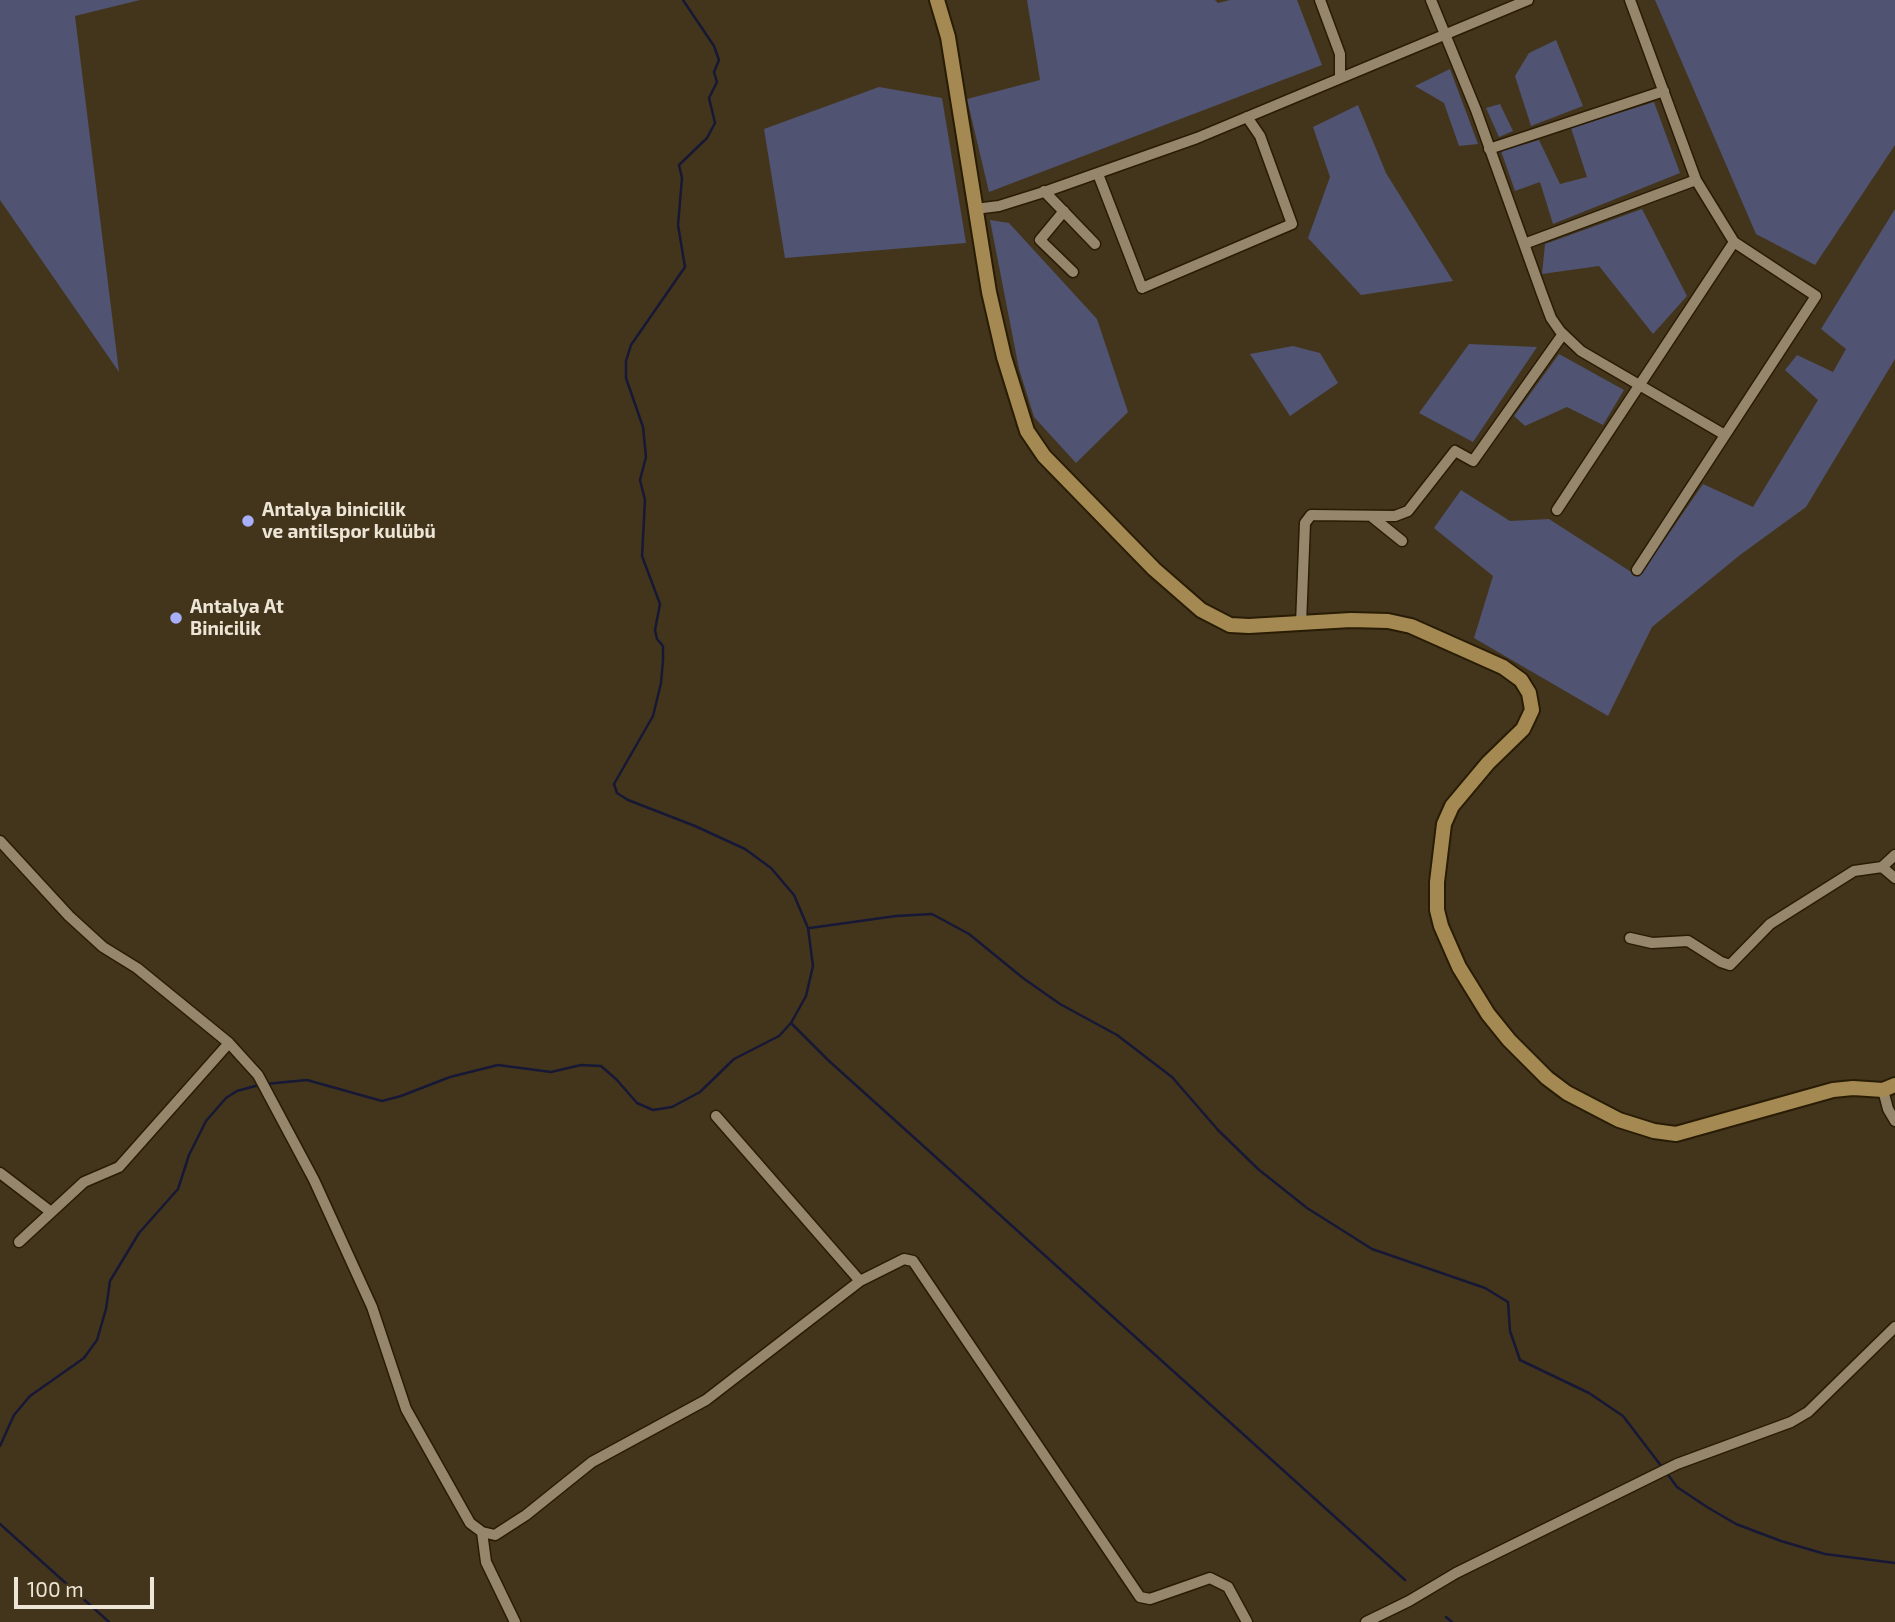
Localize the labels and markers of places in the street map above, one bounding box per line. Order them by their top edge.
place label: Antalya binicilik ve antilspor kulübü [262,499,436,543]
marker: Antalya binicilik ve antilspor kulübü [240,513,256,529]
place label: Antalya At Binicilik [190,596,284,640]
marker: Antalya At Binicilik [168,610,184,626]

